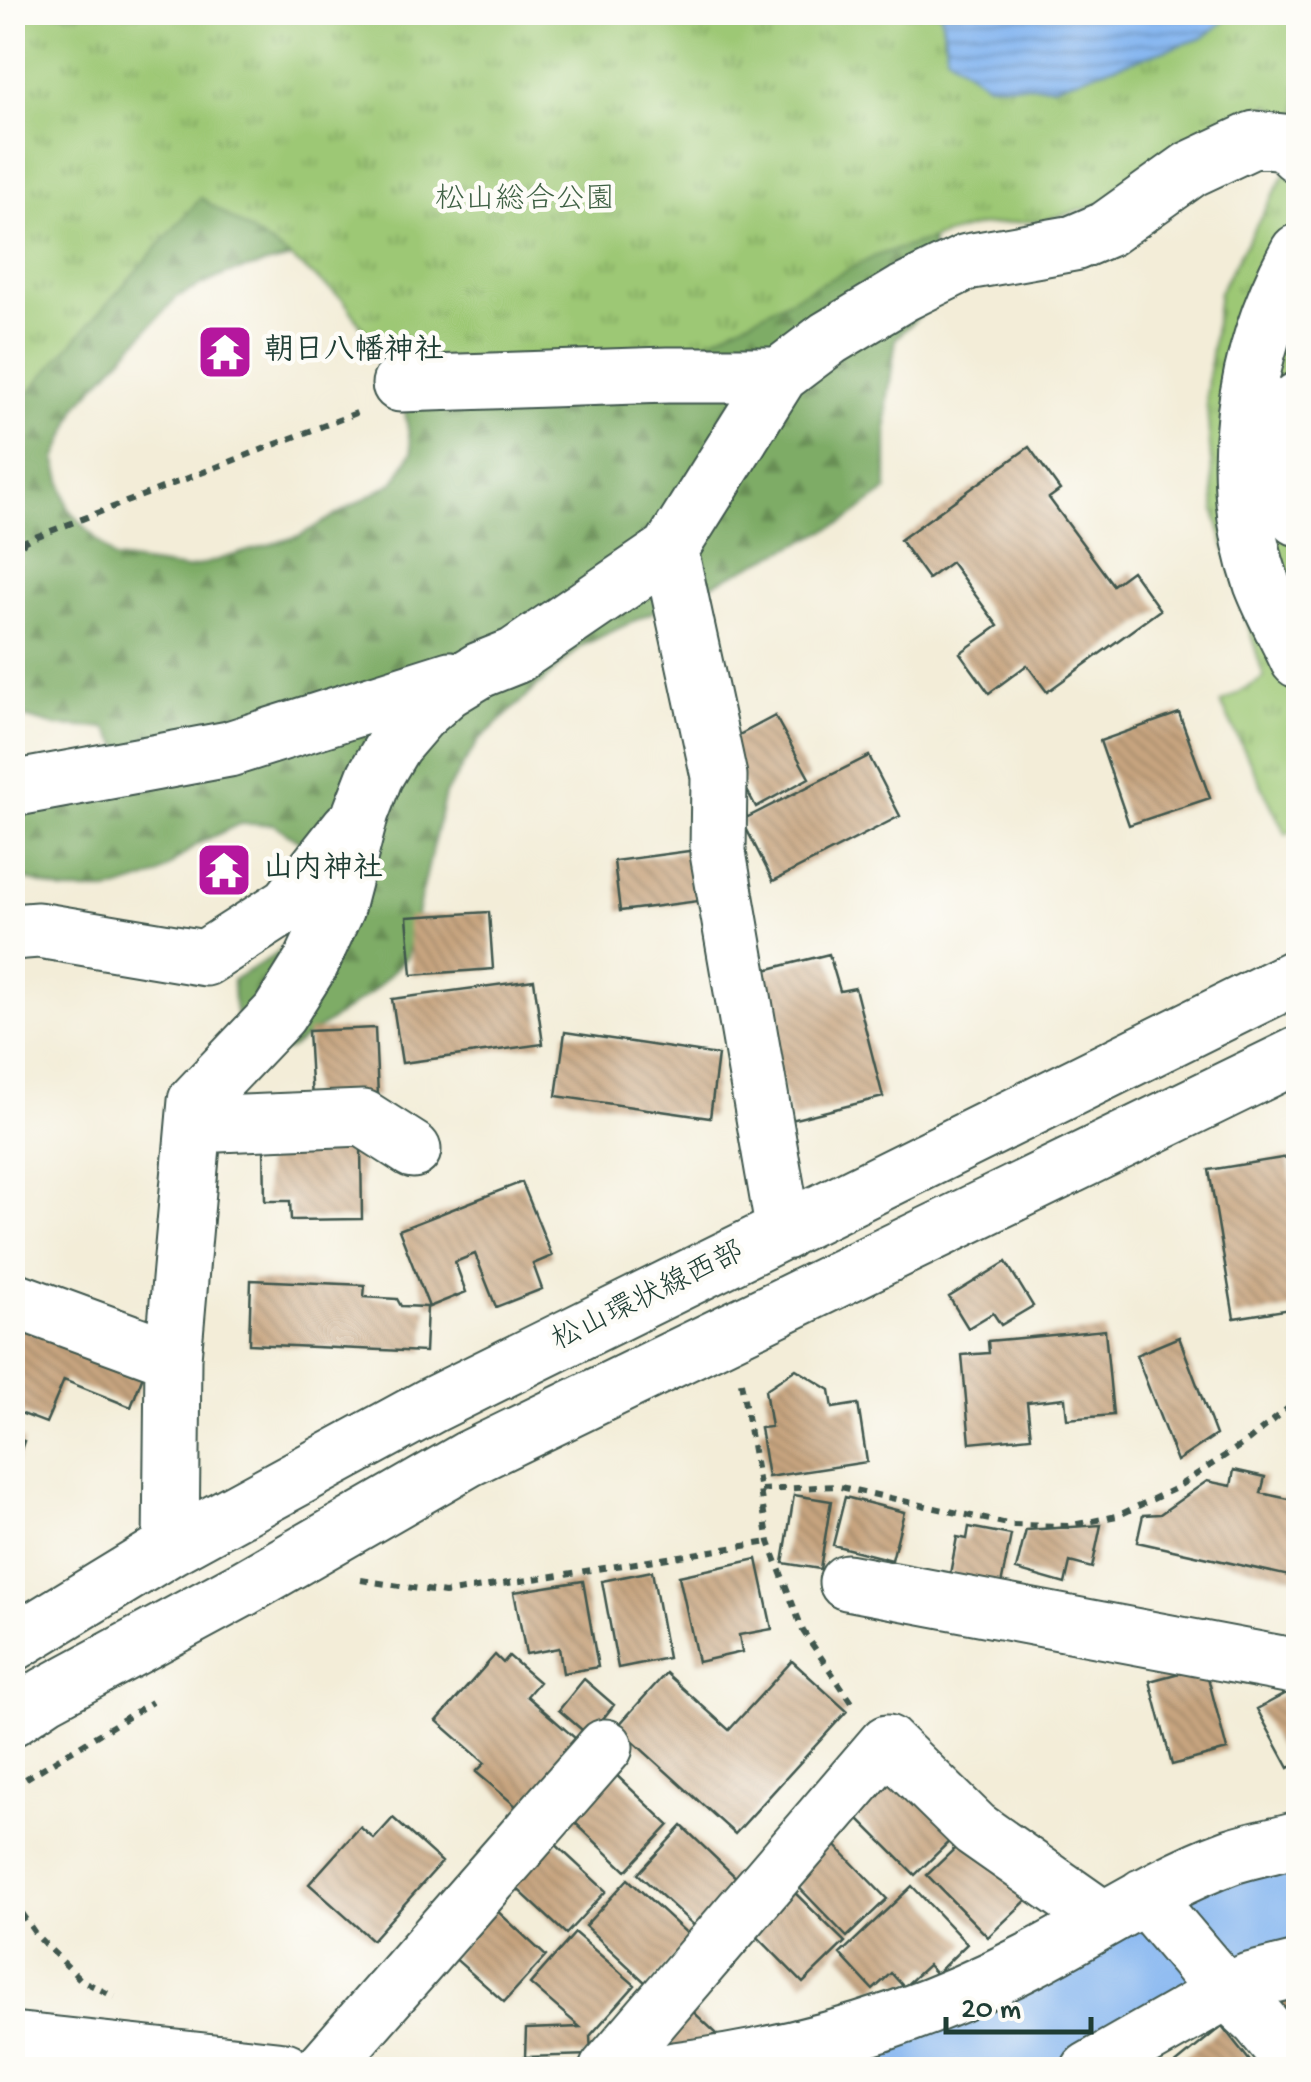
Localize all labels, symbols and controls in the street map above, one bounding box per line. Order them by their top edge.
park label: 松山総合公園 [435,182,615,219]
temple icon: 朝日八幡神社 [195,322,255,382]
place label: 朝日八幡神社 [264,333,444,370]
temple icon: 山内神社 [194,840,254,900]
place label: 山内神社 [263,851,383,888]
street label: 松山環状線西部 [546,1234,751,1360]
scale bar [946,1972,1091,2034]
text: 20 m [961,1994,1021,2029]

